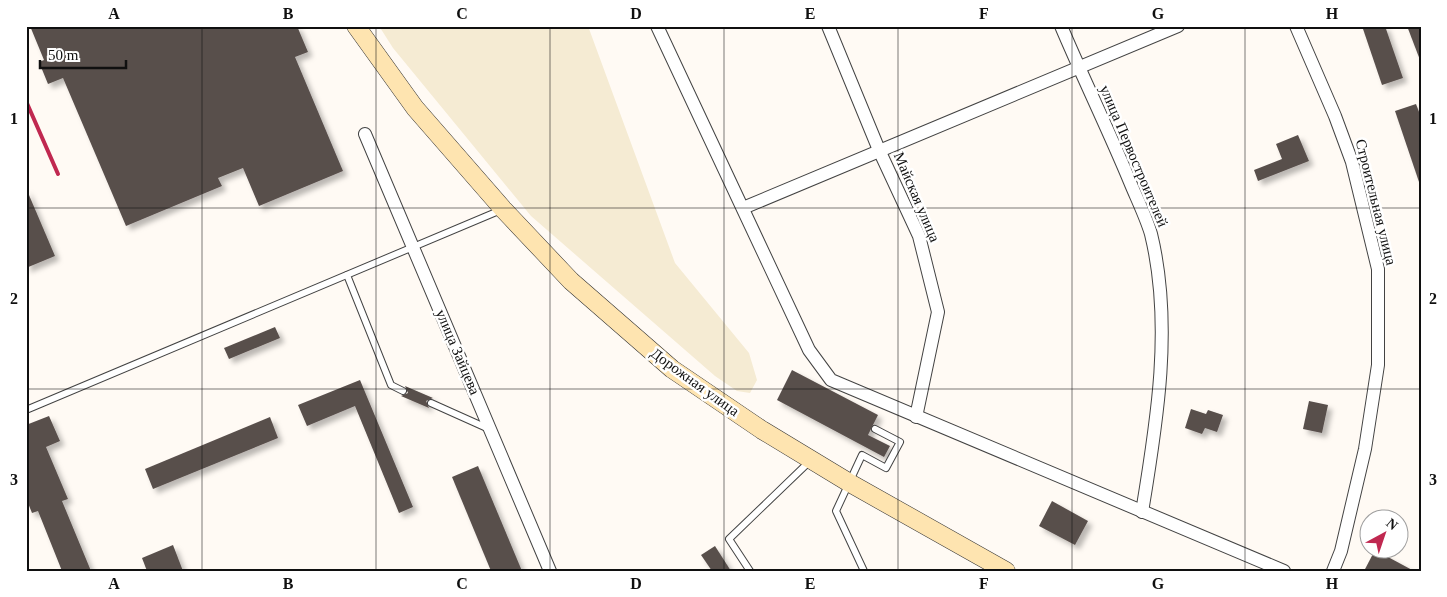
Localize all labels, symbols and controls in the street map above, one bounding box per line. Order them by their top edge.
text: A [108,5,120,22]
text: B [283,5,294,22]
text: C [456,5,468,22]
text: D [630,5,642,22]
text: E [805,5,815,22]
text: F [979,5,989,22]
text: G [1152,5,1165,22]
text: H [1326,5,1339,22]
scale bar [40,38,126,70]
text: 50 m [48,47,79,63]
street label: улица Первостроителей [1097,83,1171,229]
text: 1 [10,110,18,127]
text: 1 [1429,110,1437,127]
street label: Строительная улица [1353,137,1400,267]
street label: Майская улица [891,150,943,245]
text: 2 [10,290,18,307]
text: 2 [1429,290,1437,307]
street label: улица Зайцева [433,307,483,397]
street label: Дорожная улица [648,345,742,420]
text: 3 [10,471,18,488]
text: 3 [1429,471,1437,488]
north arrow [1360,510,1410,560]
text: N [1383,515,1401,533]
text: A [108,575,120,592]
text: B [283,575,294,592]
text: C [456,575,468,592]
text: D [630,575,642,592]
text: E [805,575,815,592]
text: F [979,575,989,592]
text: G [1152,575,1165,592]
text: H [1326,575,1339,592]

